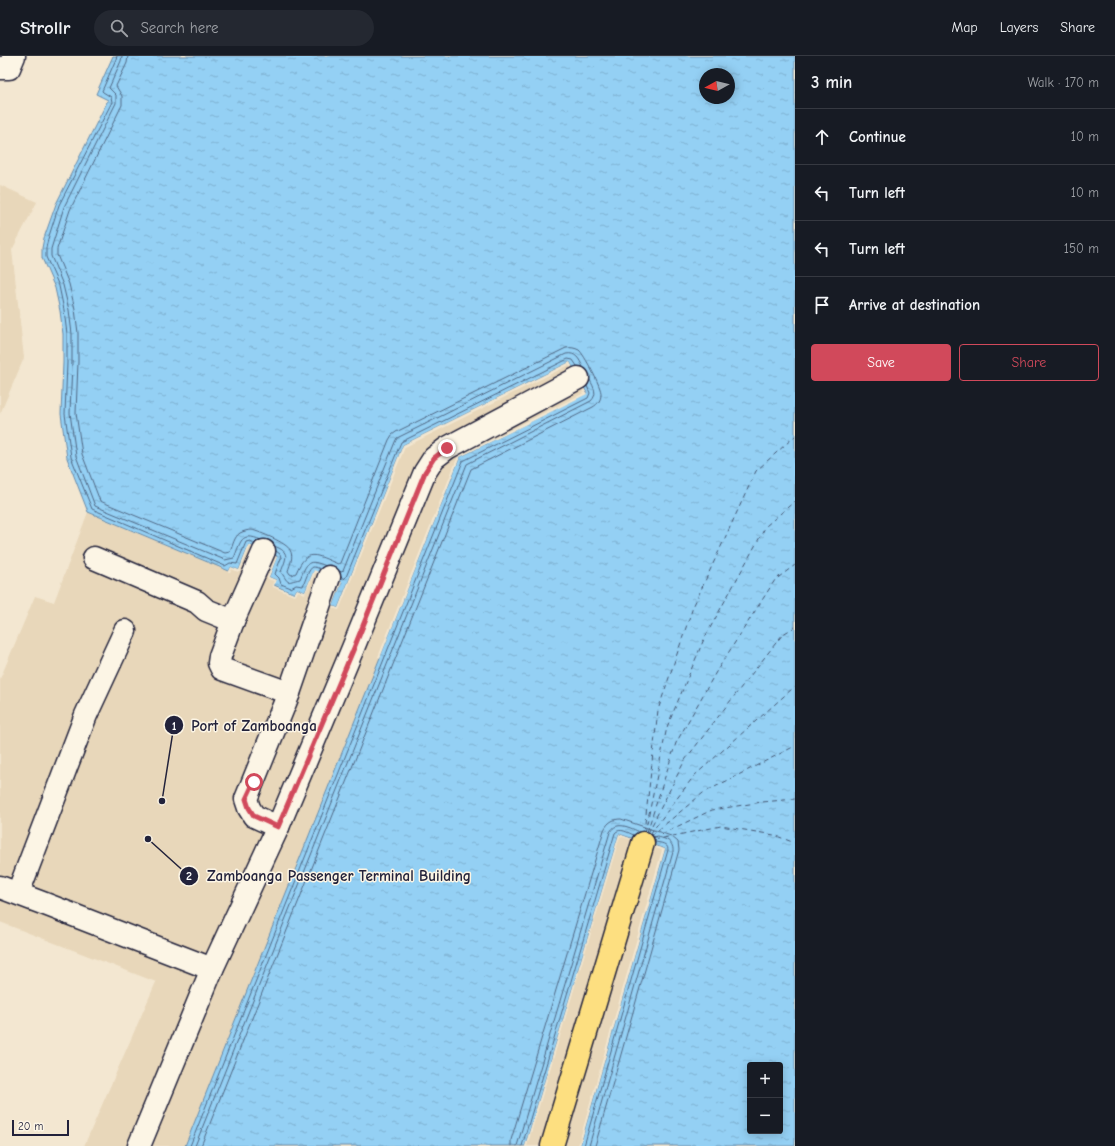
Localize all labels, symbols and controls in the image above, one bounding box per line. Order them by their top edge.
search box [94,10,374,46]
text: Strollr [20,17,70,39]
icon: search [108,17,130,39]
text: Search here [140,19,219,37]
text: Map [951,19,978,36]
text: Layers [1000,19,1038,36]
text: Share [1060,19,1095,36]
north arrow [699,68,735,104]
text: 3 min [811,73,852,92]
text: Walk · 170 m [1027,75,1099,90]
icon: ahead [811,126,833,148]
text: Continue [849,128,906,146]
text: 10 m [1071,129,1099,144]
icon: left [811,182,833,204]
text: Turn left [849,184,905,202]
text: 10 m [1071,185,1099,200]
icon: left [811,238,833,260]
text: Turn left [849,240,905,258]
text: 150 m [1064,241,1099,256]
icon: arrive [811,294,833,316]
text: Arrive at destination [849,296,980,314]
button: Save [811,344,951,381]
button: Share [959,344,1099,381]
route end [438,439,456,457]
callout: Port of Zamboanga [164,712,325,739]
text: Port of Zamboanga [191,717,317,735]
text: 1 [172,719,177,733]
route start [245,773,263,791]
callout: Zamboanga Passenger Terminal Building [179,863,479,890]
text: Zamboanga Passenger Terminal Building [207,867,471,885]
text: 2 [186,869,192,883]
map controls [747,1062,783,1134]
button: + [747,1062,783,1098]
button: − [747,1098,783,1134]
scale bar [12,1118,69,1137]
text: 20 m [18,1120,43,1133]

